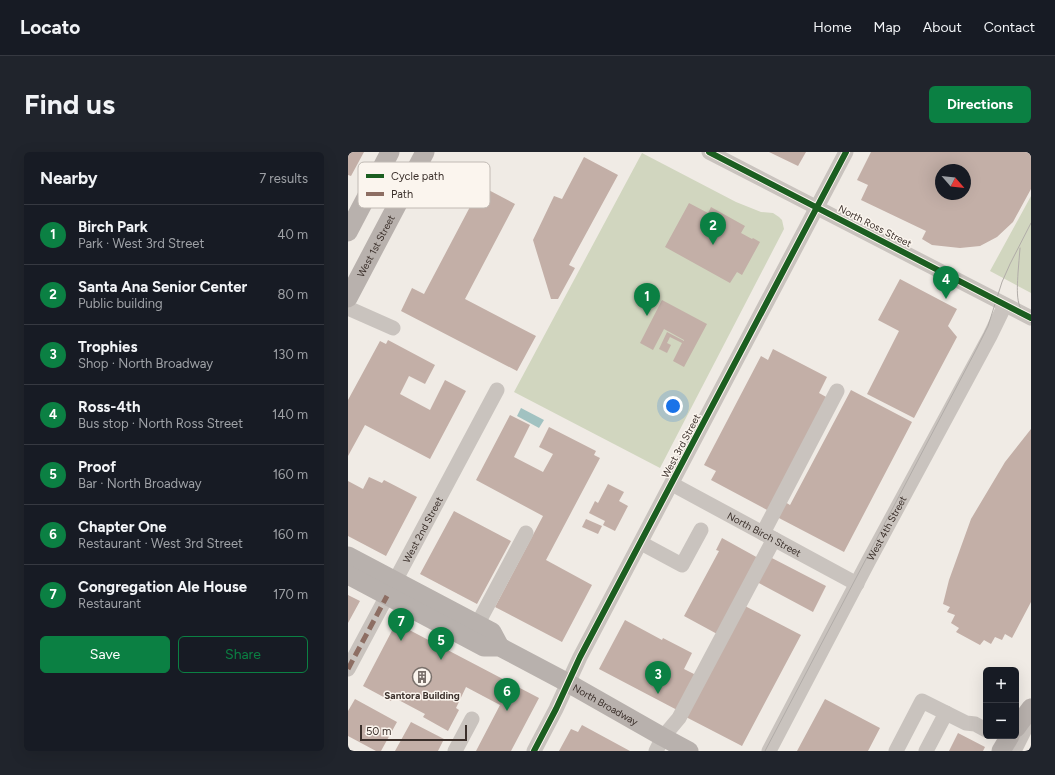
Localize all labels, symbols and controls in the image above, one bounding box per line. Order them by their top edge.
text: Locato [20,16,80,39]
text: Home [813,19,852,36]
text: Map [874,19,901,36]
text: About [923,19,962,36]
text: Contact [984,19,1035,36]
button: Directions [929,86,1031,123]
text: Find us [24,87,115,121]
legend [358,162,490,208]
north arrow [935,164,971,200]
text: Nearby [40,168,98,188]
text: Cycle path [391,170,444,183]
text: 7 results [259,171,308,186]
text: Path [391,188,413,201]
street label: North Ross Street [836,202,914,250]
street label: West 1st Street [354,212,397,279]
pin: 2 [700,212,726,245]
text: Birch Park [78,218,148,236]
text: 1 [50,227,56,242]
text: 40 m [277,227,308,242]
text: Park · West 3rd Street [78,236,204,251]
pin: 4 [933,266,959,299]
text: Santa Ana Senior Center [78,278,247,296]
pin: 1 [634,283,660,316]
text: 2 [49,287,57,302]
text: 80 m [277,287,308,302]
text: Public building [78,296,163,311]
text: Trophies [78,338,137,356]
text: 3 [49,347,57,362]
text: 130 m [273,347,308,362]
text: Shop · North Broadway [78,356,213,371]
your location [663,396,683,416]
text: Ross-4th [78,398,141,416]
text: 4 [49,407,57,422]
text: 140 m [272,407,308,422]
street label: West 3rd Street [659,412,703,480]
text: Bus stop · North Ross Street [78,416,243,431]
text: Proof [78,458,116,476]
text: 5 [49,467,57,482]
text: 160 m [273,467,308,482]
text: Bar · North Broadway [78,476,202,491]
street label: West 4th Street [864,493,909,563]
street label: West 2nd Street [399,494,446,565]
street label: North Birch Street [725,509,804,559]
text: Chapter One [78,518,167,536]
text: 6 [49,527,57,542]
text: 160 m [273,527,308,542]
text: Restaurant · West 3rd Street [78,536,243,551]
text: Congregation Ale House [78,578,247,596]
text: 7 [49,587,57,602]
text: 170 m [273,587,308,602]
text: Restaurant [78,596,141,611]
pin: 7 [388,608,414,641]
pin: 5 [428,627,454,660]
button: Save [40,636,170,673]
button: Share [178,636,308,673]
pin: 3 [645,661,671,694]
building icon: Santora Building [411,666,433,688]
map controls [983,667,1019,739]
button: + [983,667,1019,703]
pin: 6 [494,678,520,711]
street label: North Broadway [571,681,641,728]
place label: Santora Building [384,689,460,702]
button: − [983,703,1019,739]
scale bar [360,723,467,742]
text: 50 m [366,725,391,738]

